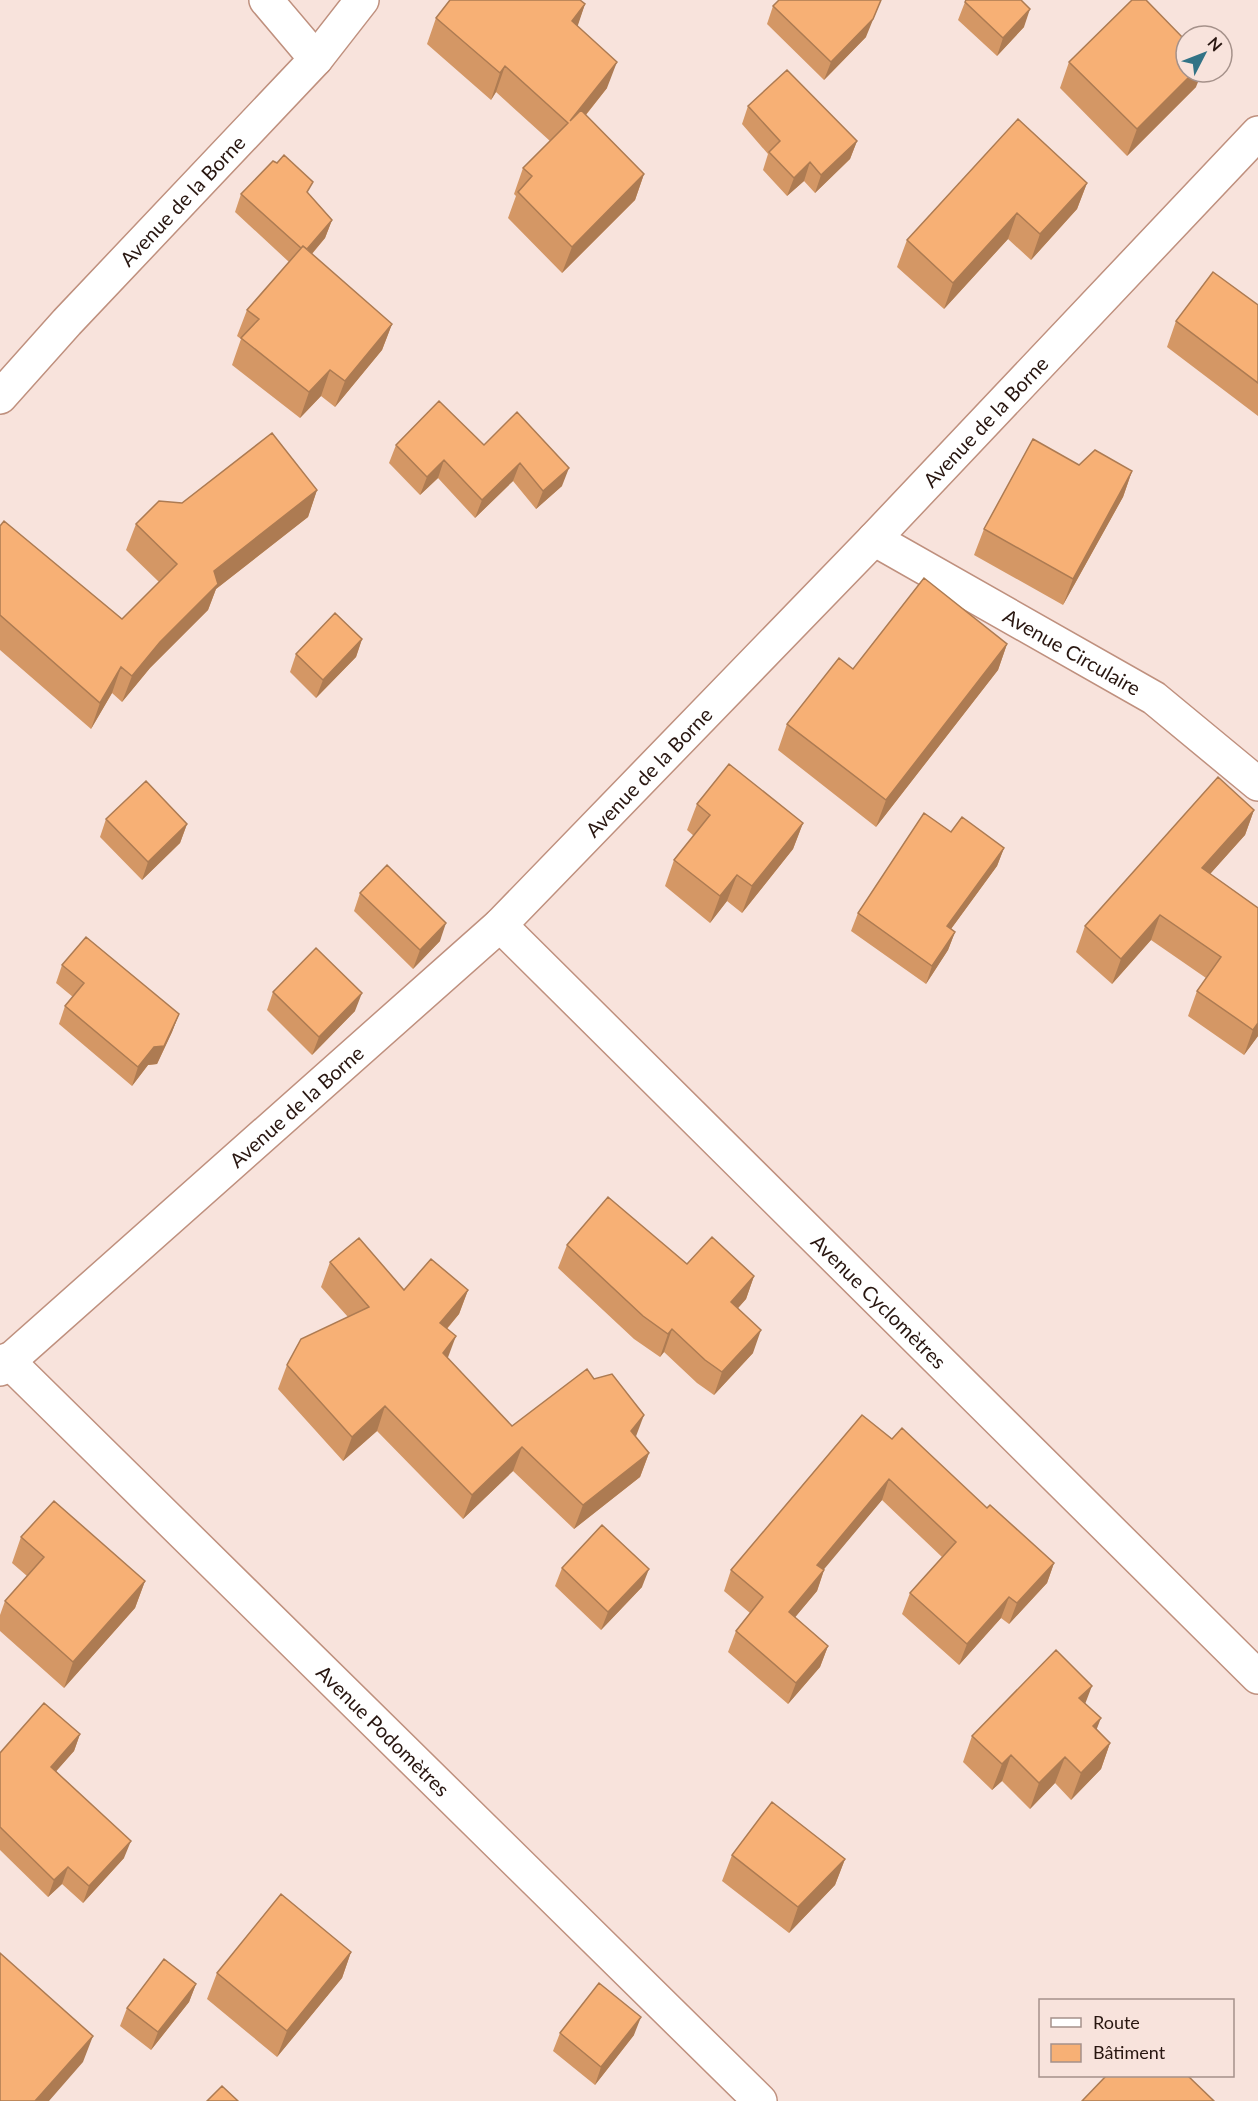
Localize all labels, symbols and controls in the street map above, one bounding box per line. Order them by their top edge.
north arrow [1174,24,1234,84]
text: N [1204,33,1227,55]
street label: Avenue de la Borne [115,130,250,271]
street label: Avenue de la Borne [918,351,1053,492]
street label: Avenue Circulaire [999,603,1145,700]
street label: Avenue de la Borne [580,702,717,842]
street label: Avenue de la Borne [224,1040,368,1172]
street label: Avenue Cyclomètres [807,1229,952,1373]
street label: Avenue Podomètres [312,1660,455,1801]
legend [1039,1999,1234,2077]
text: Route [1093,2011,1140,2033]
text: Bâtiment [1093,2041,1166,2063]

